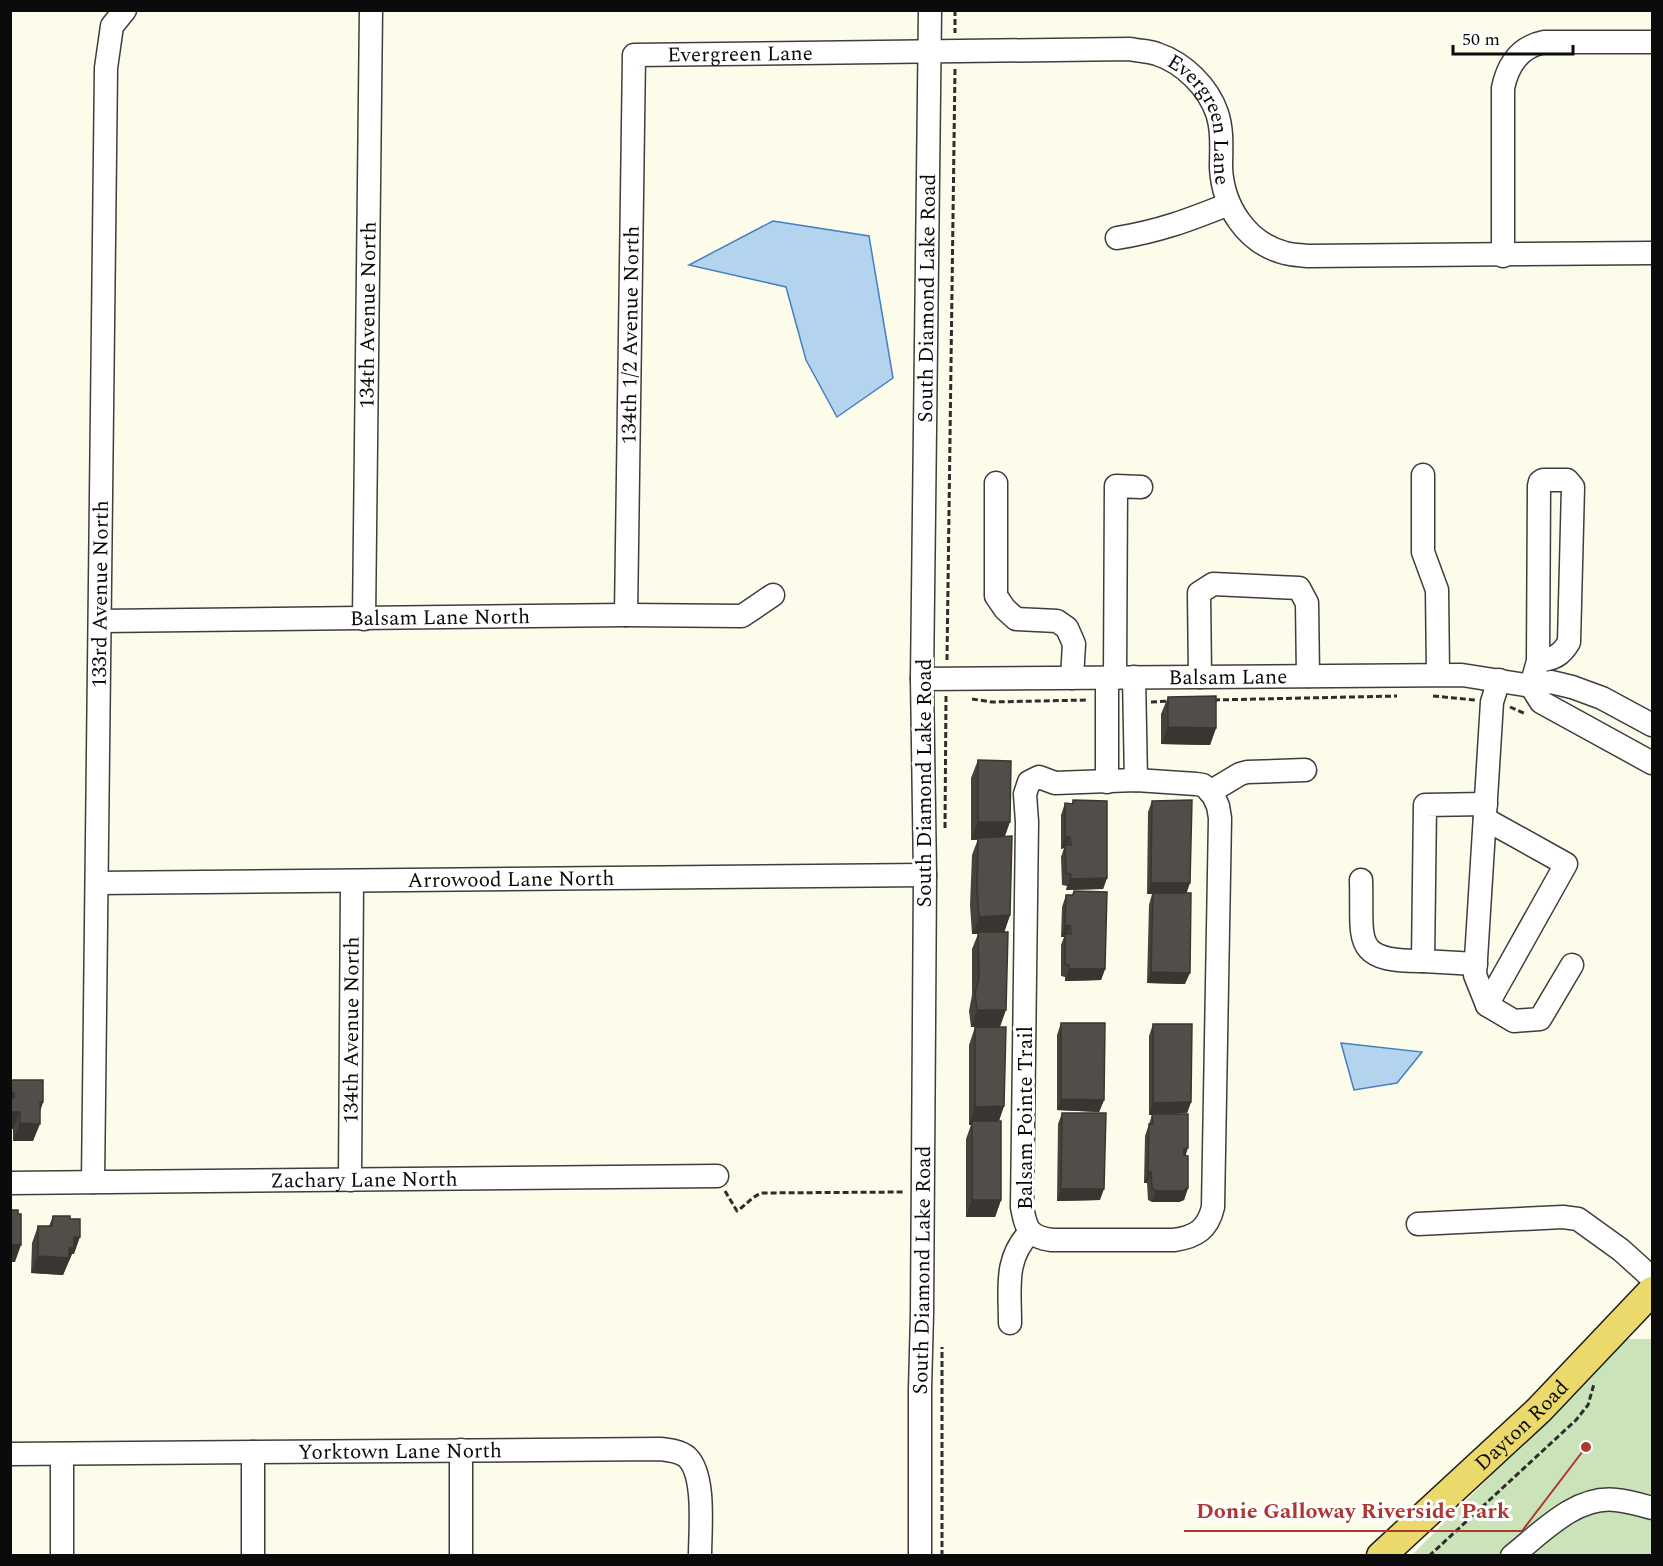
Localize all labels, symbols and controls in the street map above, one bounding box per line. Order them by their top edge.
scale bar [1453,18,1573,56]
text: 50 m [1462,26,1500,53]
street label: Evergreen Lane [667,38,813,72]
street label: Evergreen Lane [1161,46,1238,188]
street label: South Diamond Lake Road [910,173,945,423]
street label: 134th Avenue North [351,221,386,409]
street label: 134th 1/2 Avenue North [613,225,649,445]
street label: 133rd Avenue North [84,500,118,688]
street label: Balsam Lane North [350,601,530,635]
street label: South Diamond Lake Road [909,659,941,907]
street label: Balsam Lane [1168,661,1288,694]
street label: Arrowood Lane North [407,863,615,897]
street label: 134th Avenue North [335,936,369,1124]
street label: Balsam Pointe Trail [1010,1026,1042,1210]
street label: South Diamond Lake Road [905,1145,940,1395]
street label: Zachary Lane North [270,1164,458,1197]
street label: Dayton Road [1468,1373,1577,1479]
street label: Yorktown Lane North [298,1435,502,1469]
callout: Donie Galloway Riverside Park [1184,1491,1522,1531]
text: Donie Galloway Riverside Park [1196,1495,1511,1528]

